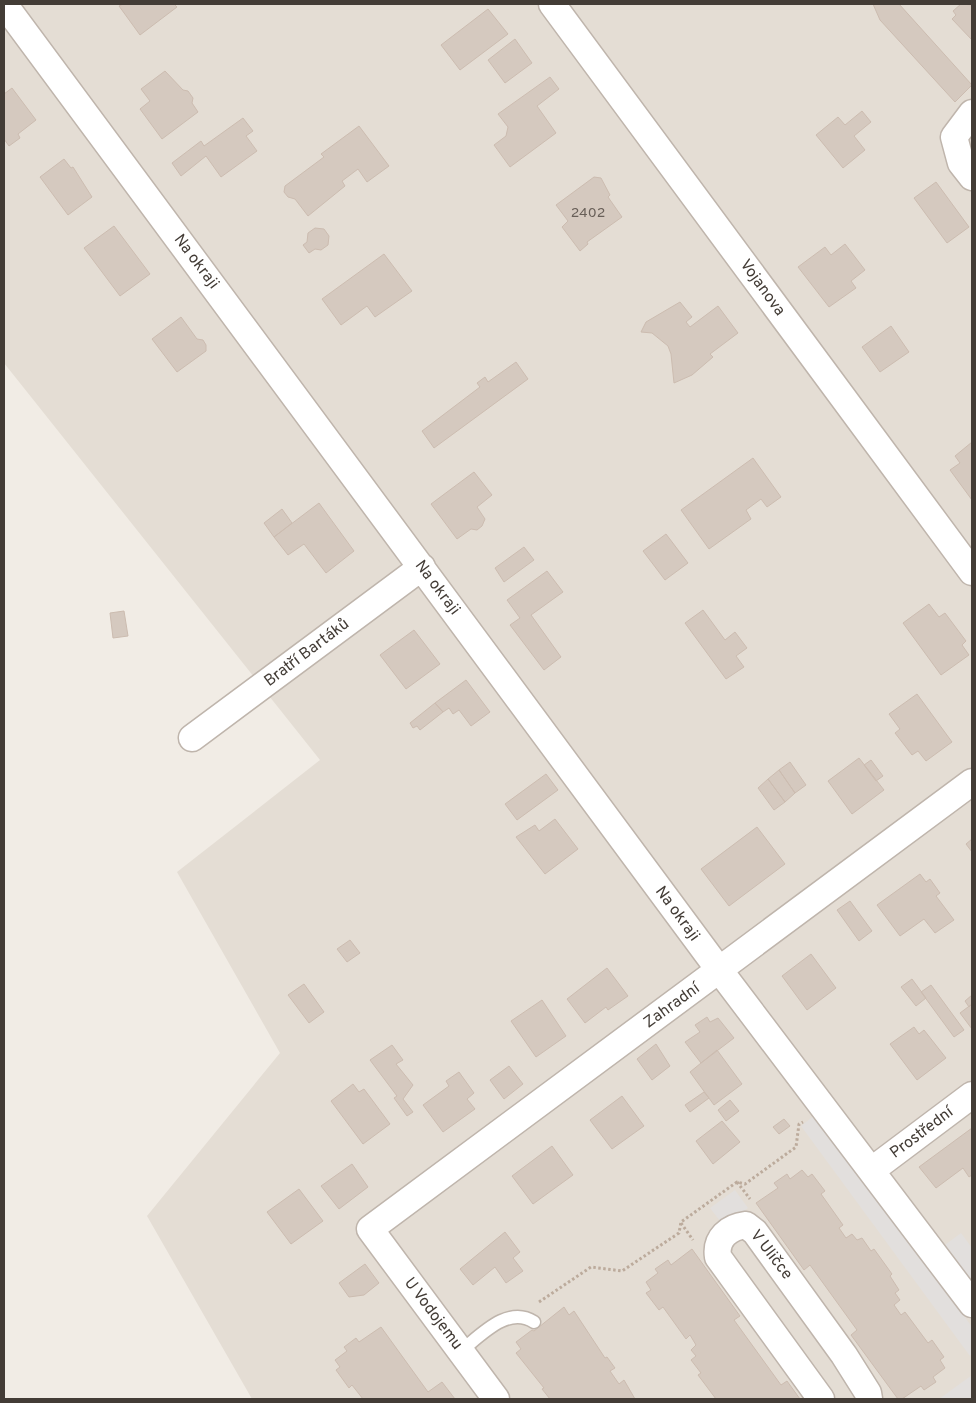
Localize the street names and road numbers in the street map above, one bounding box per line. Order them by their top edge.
street label: Na okraji [169,231,223,293]
street label: Vojanova [735,256,789,320]
street label: Na okraji [410,557,464,619]
street label: Bratří Bartáků [260,614,354,692]
street label: Na okraji [650,882,704,946]
street label: Zahradní [640,978,706,1033]
street label: Prostřední [886,1102,959,1163]
street label: V Uličce [745,1226,797,1284]
street label: U Vodojemu [399,1274,467,1354]

